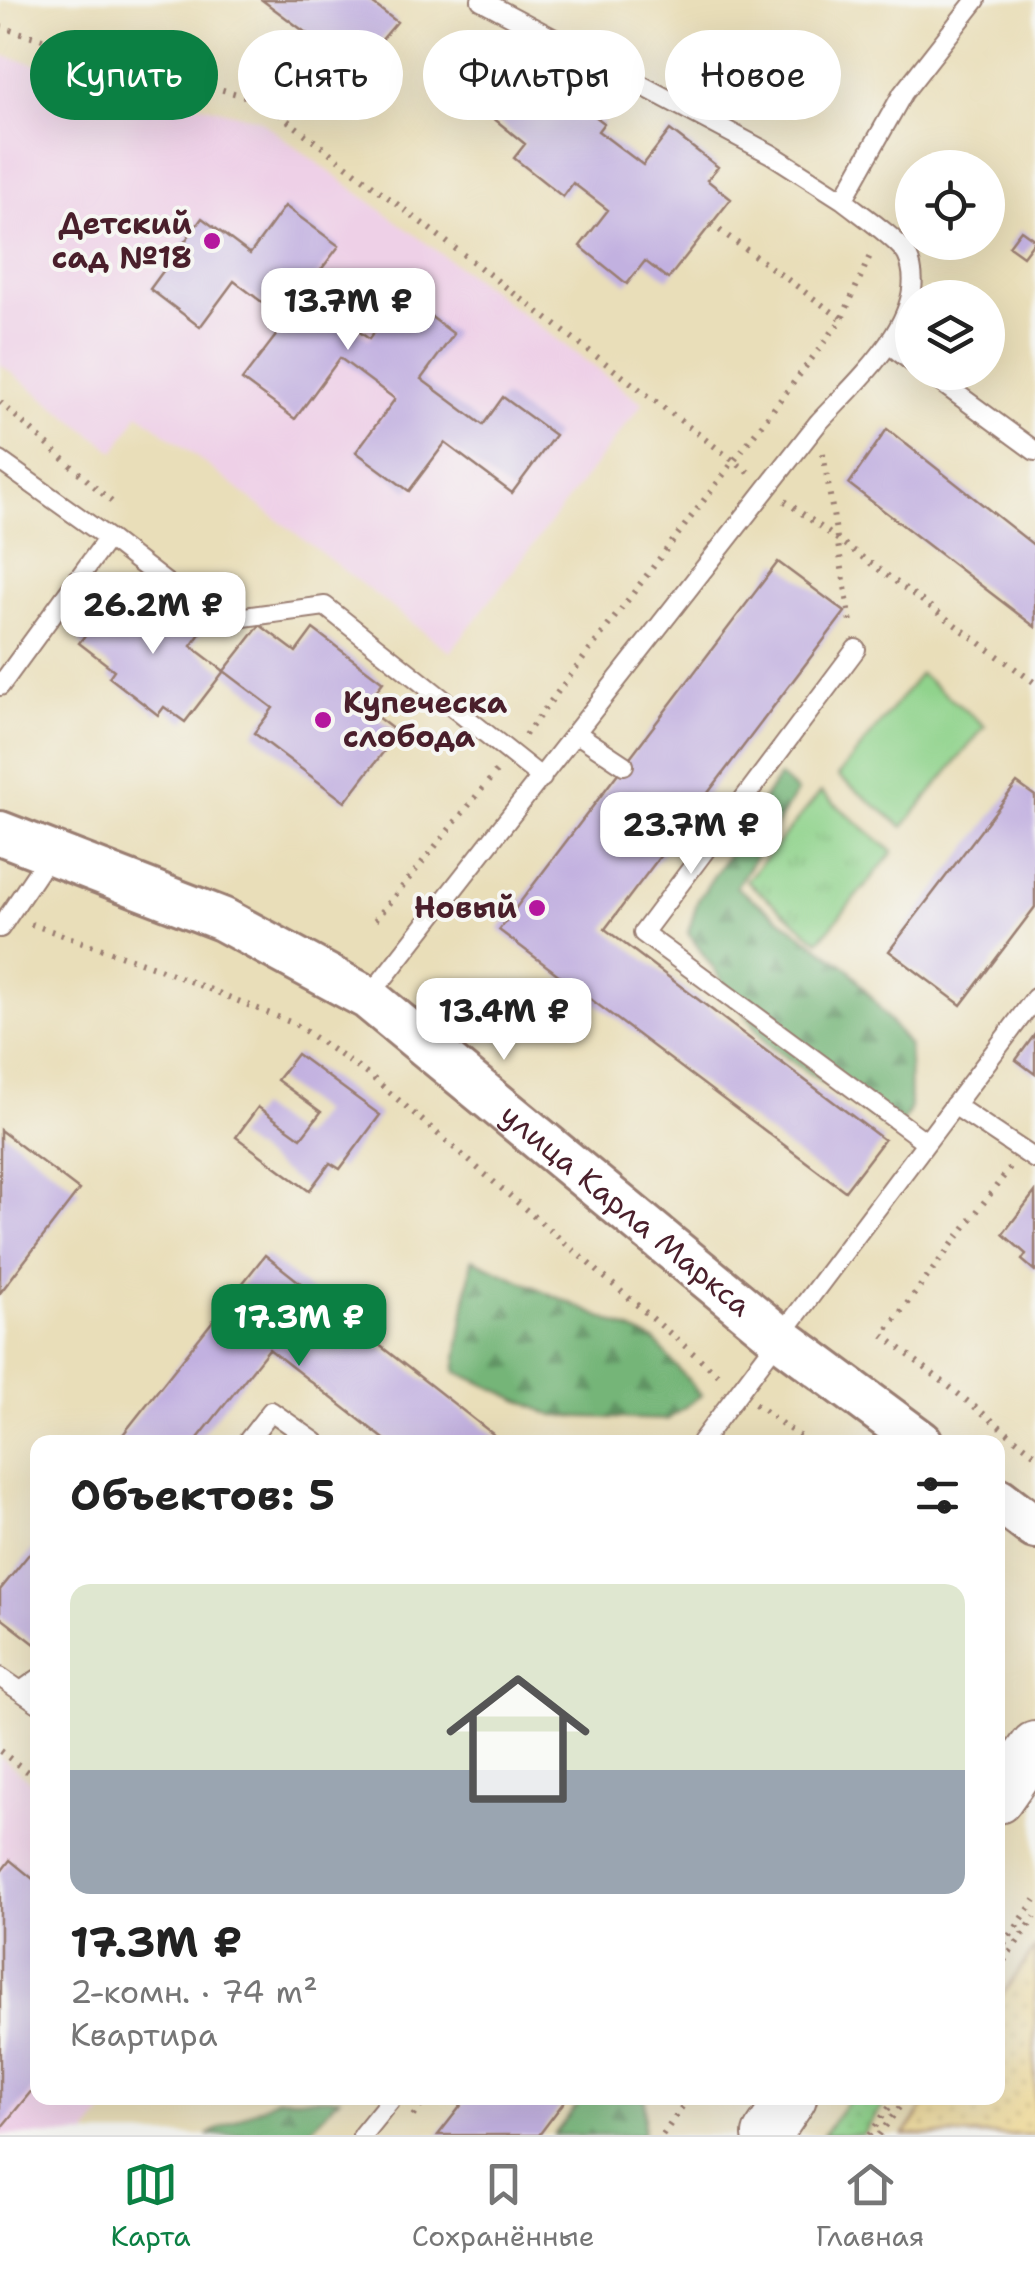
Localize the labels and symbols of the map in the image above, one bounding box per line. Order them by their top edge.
place label: Детский сад №18 [52,203,192,278]
marker: Детский сад №18 [201,230,223,252]
pin: 13.7M ₽ [256,268,440,353]
pin: 26.2M ₽ [61,572,245,657]
place label: Купеческа слобода [343,682,508,757]
marker: Купеческа слобода [312,709,334,731]
pin: 23.7M ₽ [599,792,783,877]
place label: Новый [414,887,517,928]
marker: Новый [526,897,548,919]
pin: 13.4M ₽ [412,978,596,1063]
street label: улица Карла Маркса [492,1094,760,1326]
pin: 17.3M ₽ [207,1284,391,1369]

